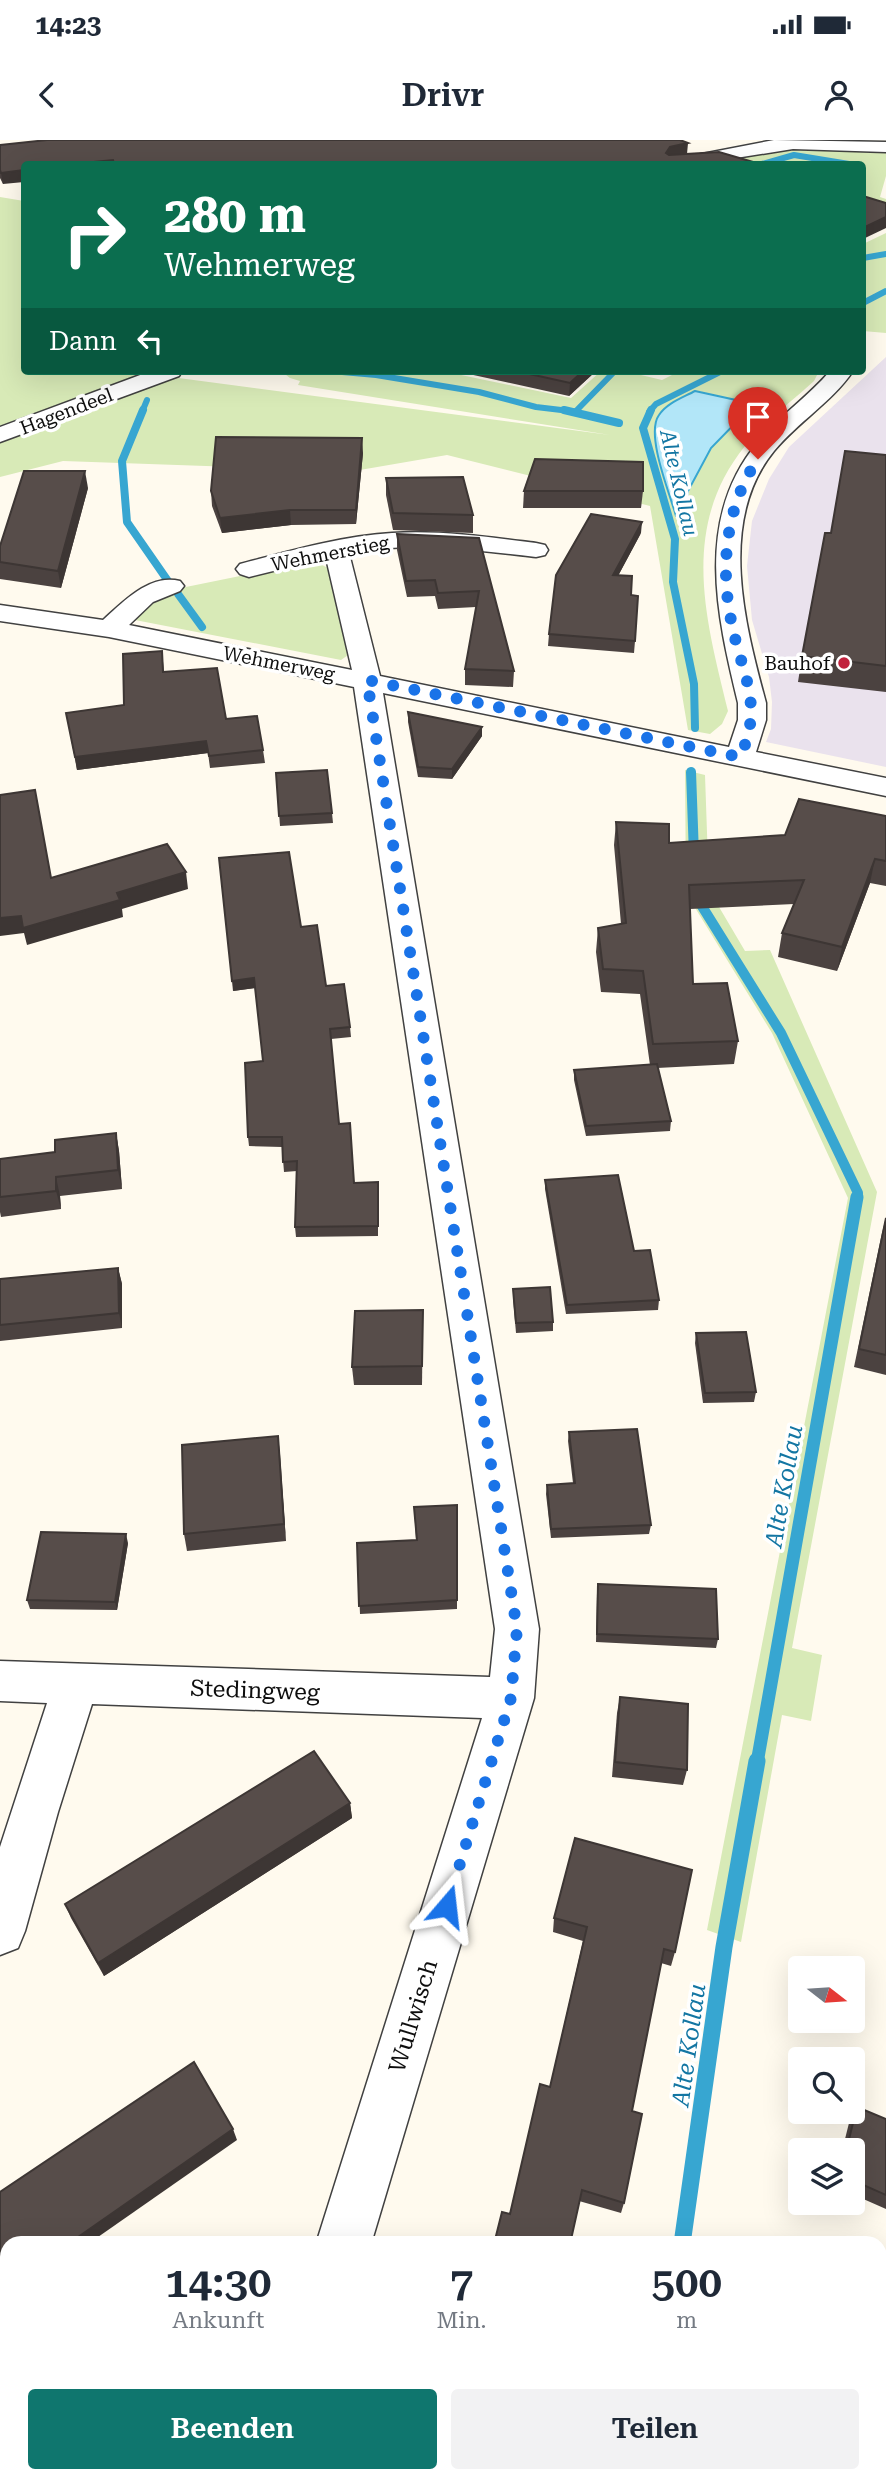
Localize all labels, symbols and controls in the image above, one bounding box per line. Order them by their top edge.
text: 14:23 [35,10,101,40]
icon: back [28,76,66,114]
text: Drivr [402,76,484,114]
icon: person [820,76,858,114]
text: 280 m [164,187,306,244]
icon: right [49,189,140,280]
text: Wehmerweg [164,246,355,284]
icon: left [131,322,169,360]
text: Dann [49,326,117,356]
street label: Hagendeel [16,383,116,440]
pin [728,387,788,459]
icon: arrive [739,398,777,436]
water label: Alte Kollau [655,426,703,538]
street label: Wehmerstieg [269,531,391,576]
street label: Wehmerweg [221,641,337,686]
place label: Bauhof [764,652,831,675]
marker: Bauhof [836,655,852,671]
water label: Alte Kollau [759,1423,809,1551]
street label: Stedingweg [190,1675,320,1706]
position arrow [410,1869,484,1943]
street label: Wullwisch [384,1956,443,2076]
north arrow [788,1956,864,2034]
map controls [788,1956,865,2215]
water label: Alte Kollau [666,1982,711,2110]
button: search [788,2047,865,2124]
button: layers [788,2138,865,2215]
text: 14:30 [165,2258,271,2307]
text: 7 [450,2258,473,2307]
text: 500 [651,2258,722,2307]
text: Ankunft [172,2307,264,2334]
text: Min. [436,2307,486,2334]
text: m [676,2307,697,2334]
button: Beenden [28,2389,437,2469]
button: Teilen [451,2389,859,2469]

